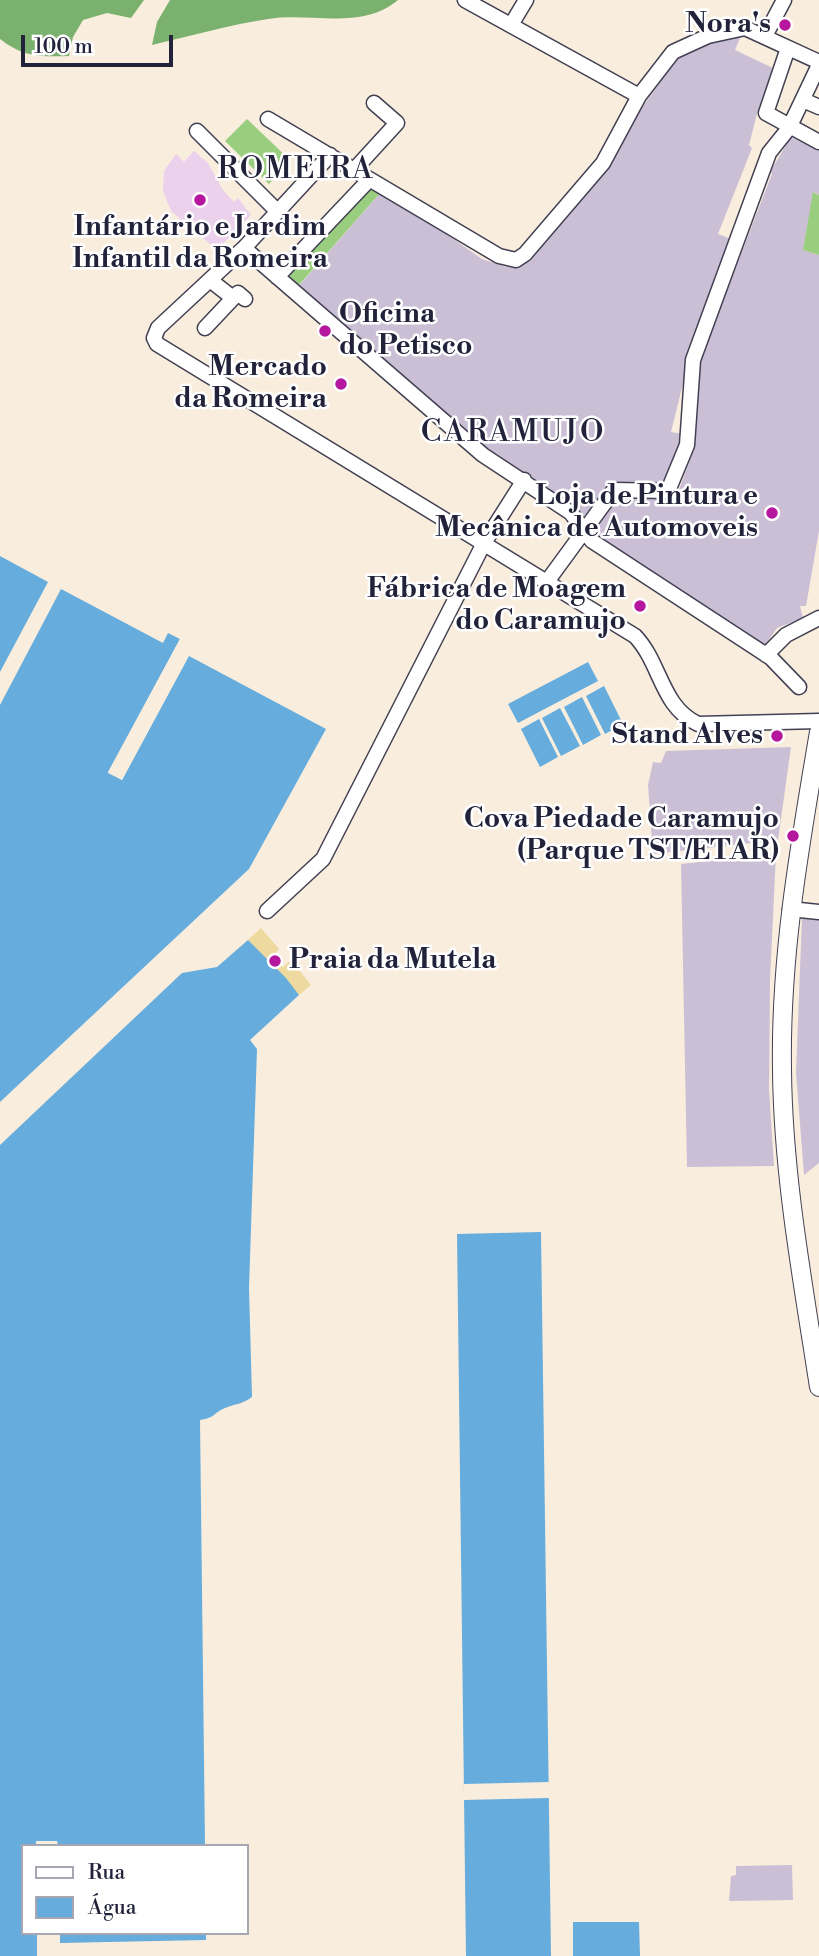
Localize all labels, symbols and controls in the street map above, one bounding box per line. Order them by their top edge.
place label: Nora's [685,8,771,42]
marker: Nora's [777,17,793,33]
scale bar [24,21,177,65]
text: 100 m [34,34,93,60]
district label: ROMEIRA [218,153,374,189]
marker: Infantário e Jardim Infantil da Romeira [192,192,208,208]
place label: Infantário e Jardim Infantil da Romeira [72,211,328,277]
place label: Oficina do Petisco [339,298,473,364]
marker: Oficina do Petisco [317,323,333,339]
place label: Mercado da Romeira [174,351,327,417]
marker: Mercado da Romeira [333,376,349,392]
district label: CARAMUJO [422,416,604,452]
place label: Loja de Pintura e Mecânica de Automoveis [435,480,758,546]
marker: Loja de Pintura e Mecânica de Automoveis [764,505,780,521]
place label: Fábrica de Moagem do Caramujo [367,573,626,639]
marker: Fábrica de Moagem do Caramujo [632,598,648,614]
place label: Stand Alves [612,719,763,753]
marker: Stand Alves [769,728,785,744]
place label: Cova Piedade Caramujo (Parque TST/ETAR) [464,803,779,869]
marker: Cova Piedade Caramujo (Parque TST/ETAR) [785,828,801,844]
place label: Praia da Mutela [289,944,496,978]
marker: Praia da Mutela [267,953,283,969]
legend [21,1844,248,1935]
text: Rua [88,1860,125,1886]
text: Água [88,1895,136,1921]

